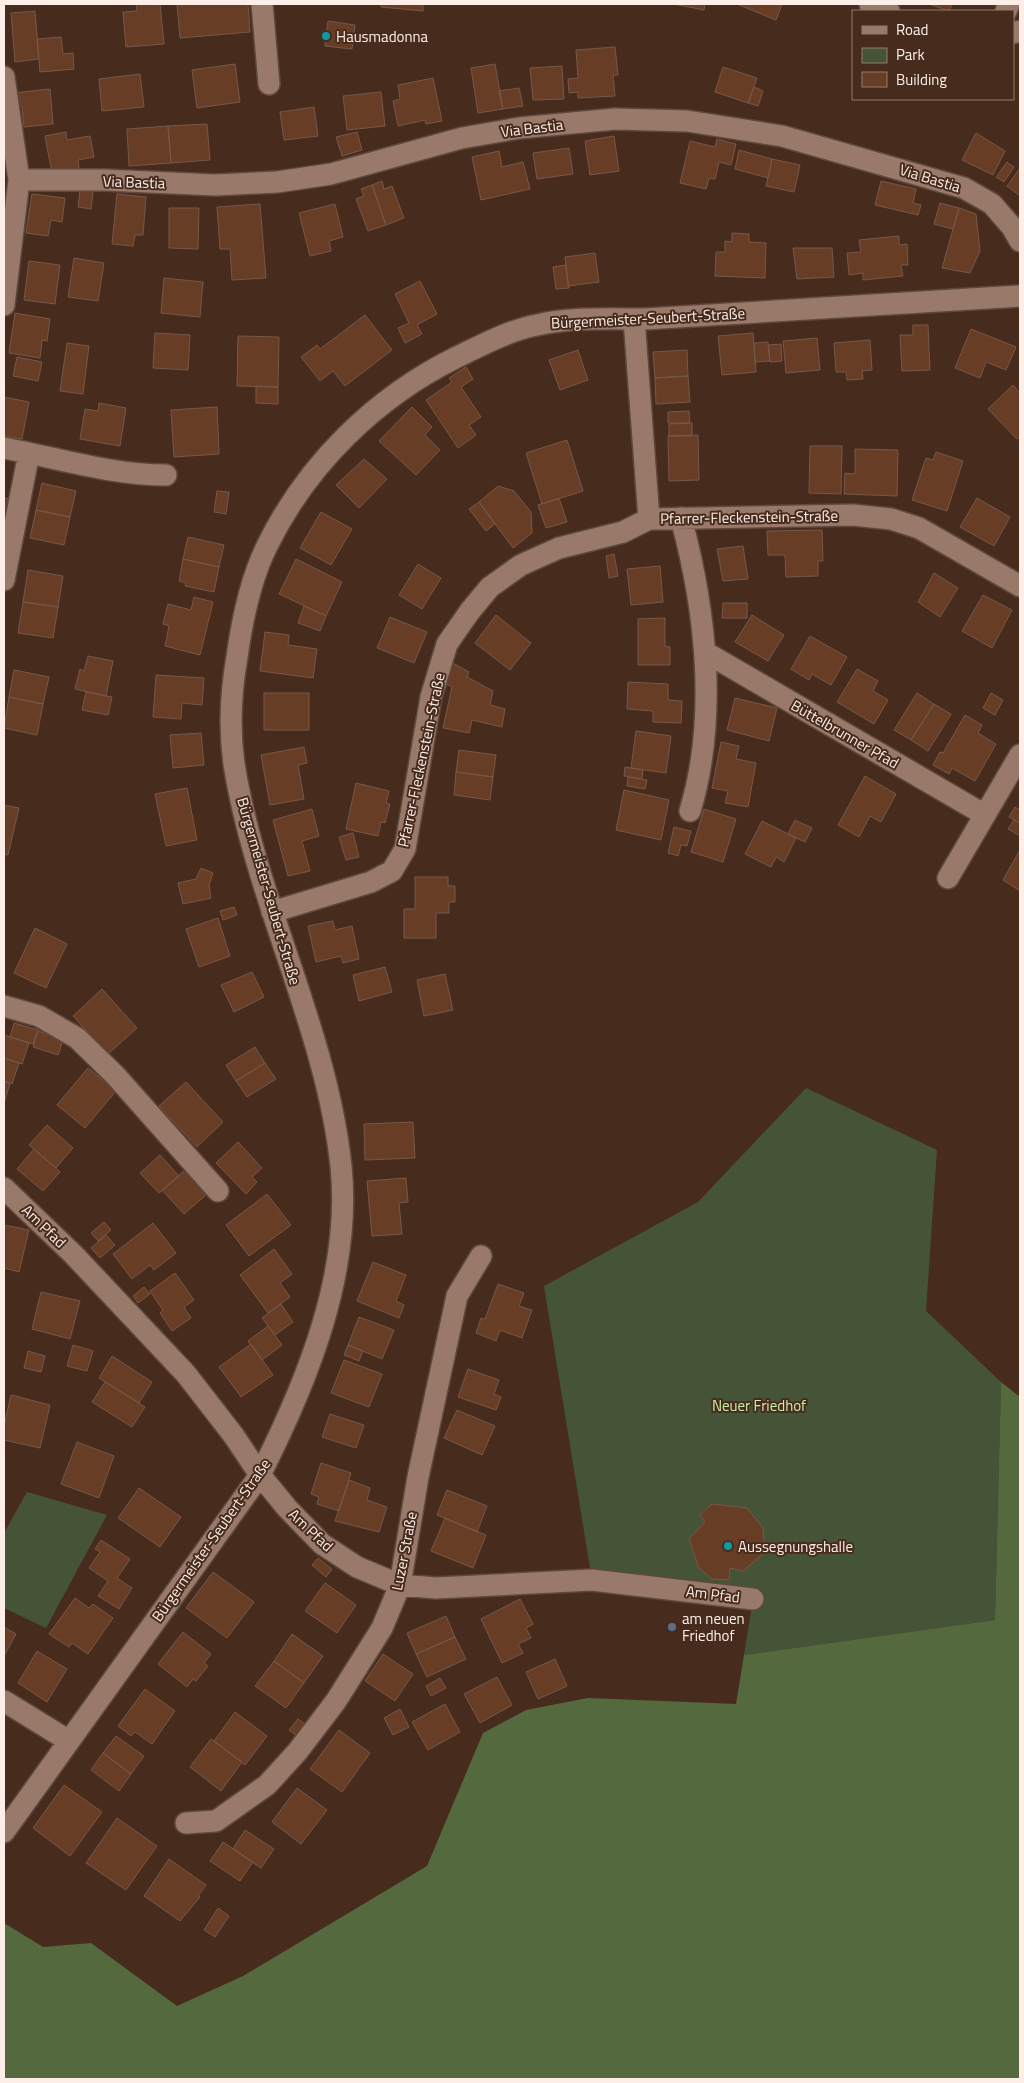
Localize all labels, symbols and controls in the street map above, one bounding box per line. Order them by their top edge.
legend [852,10,1014,100]
text: Road [896,18,928,41]
place label: Hausmadonna [336,25,429,48]
marker: Hausmadonna [320,30,332,42]
text: Park [896,43,925,66]
text: Building [896,68,947,91]
street label: Via Bastia [500,113,565,143]
street label: Via Bastia [897,158,964,198]
street label: Via Bastia [102,169,166,195]
street label: Bürgermeister-Seubert-Straße [550,301,746,335]
street label: Pfarrer-Fleckenstein-Straße [660,504,838,530]
street label: Pfarrer-Fleckenstein-Straße [391,671,451,849]
street label: Büttelbrunner Pfad [787,694,903,774]
street label: Bürgermeister-Seubert-Straße [231,794,307,988]
street label: Am Pfad [17,1199,71,1253]
park label: Neuer Friedhof [712,1394,806,1417]
street label: Bürgermeister-Seubert-Straße [146,1454,276,1626]
street label: Am Pfad [283,1503,339,1557]
street label: Luzer Straße [385,1510,423,1592]
place label: Aussegnungshalle [738,1535,853,1558]
marker: Aussegnungshalle [722,1540,734,1552]
street label: Am Pfad [685,1579,741,1609]
place label: am neuen Friedhof [682,1607,745,1647]
marker: am neuen Friedhof [666,1621,678,1633]

